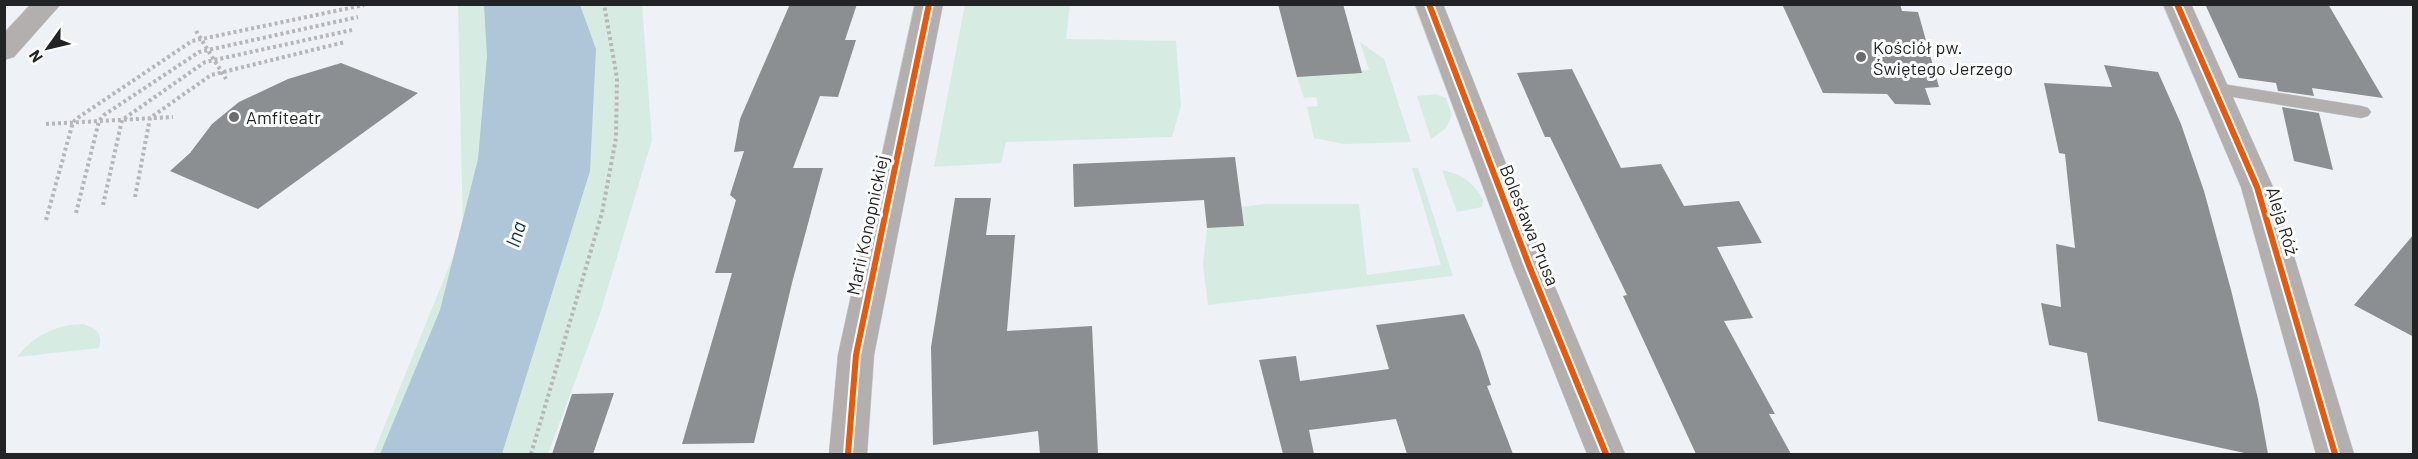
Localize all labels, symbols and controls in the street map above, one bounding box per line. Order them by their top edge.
north arrow [18,18,78,78]
place label: Kościół pw. Świętego Jerzego [1873,36,2013,79]
text: N [24,47,46,66]
marker: Kościół pw. Świętego Jerzego [1854,50,1868,64]
place label: Amfiteatr [246,106,321,128]
marker: Amfiteatr [227,110,241,124]
street label: Marii Konopnickiej [841,153,893,297]
street label: Bolesława Prusa [1496,161,1564,289]
street label: Aleja Róż [2262,184,2304,258]
water label: Ina [500,218,530,250]

